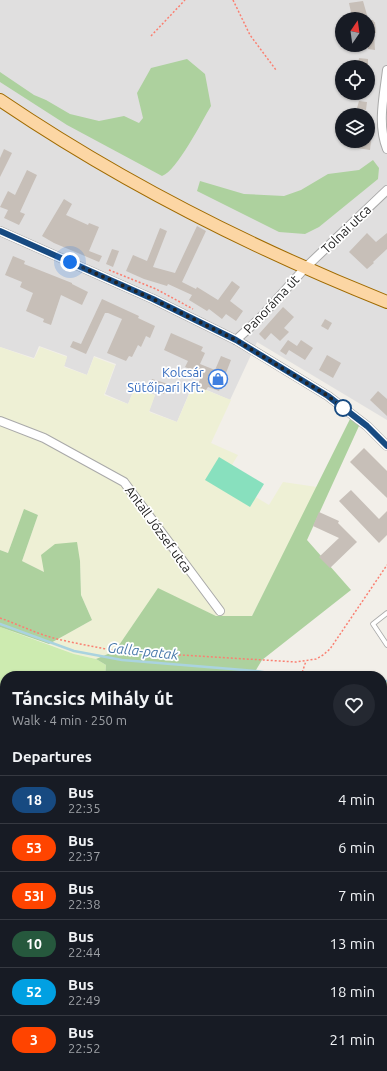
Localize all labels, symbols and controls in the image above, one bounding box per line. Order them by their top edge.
north arrow [335,12,375,52]
map controls [335,12,375,148]
button: locate [335,60,375,100]
button: layers [335,108,375,148]
street label: Tolnai utca [318,202,374,256]
your location [60,252,80,272]
street label: Panoráma út [241,272,301,336]
place label: Kolcsár Sütőipari Kft. [127,365,204,394]
shop icon: Kolcsár Sütőipari Kft. [207,368,229,390]
unlabelled marker [334,399,352,417]
street label: Antall József utca [123,483,195,575]
water label: Galla-patak [107,639,180,663]
button: heart [333,684,375,726]
text: Táncsics Mihály út [12,687,173,709]
text: Walk · 4 min · 250 m [12,713,127,727]
text: Departures [12,748,92,765]
text: Bus [68,784,94,801]
text: 4 min [338,791,375,808]
text: 18 [26,792,42,808]
text: 22:35 [68,801,101,815]
text: Bus [68,832,94,849]
text: 6 min [338,839,375,856]
text: 53 [26,840,42,856]
text: 22:37 [68,849,101,863]
text: Bus [68,880,94,897]
text: 7 min [338,887,375,904]
text: 53I [24,888,44,904]
text: 22:38 [68,897,101,911]
text: Bus [68,928,94,945]
text: 13 min [329,935,375,952]
text: 10 [26,936,42,952]
text: 22:44 [68,945,101,959]
text: Bus [68,976,94,993]
text: 18 min [329,983,375,1000]
text: 52 [26,984,42,1000]
text: 22:49 [68,993,101,1007]
text: Bus [68,1024,94,1041]
text: 21 min [329,1031,375,1048]
text: 3 [30,1032,38,1048]
text: 22:52 [68,1041,101,1055]

